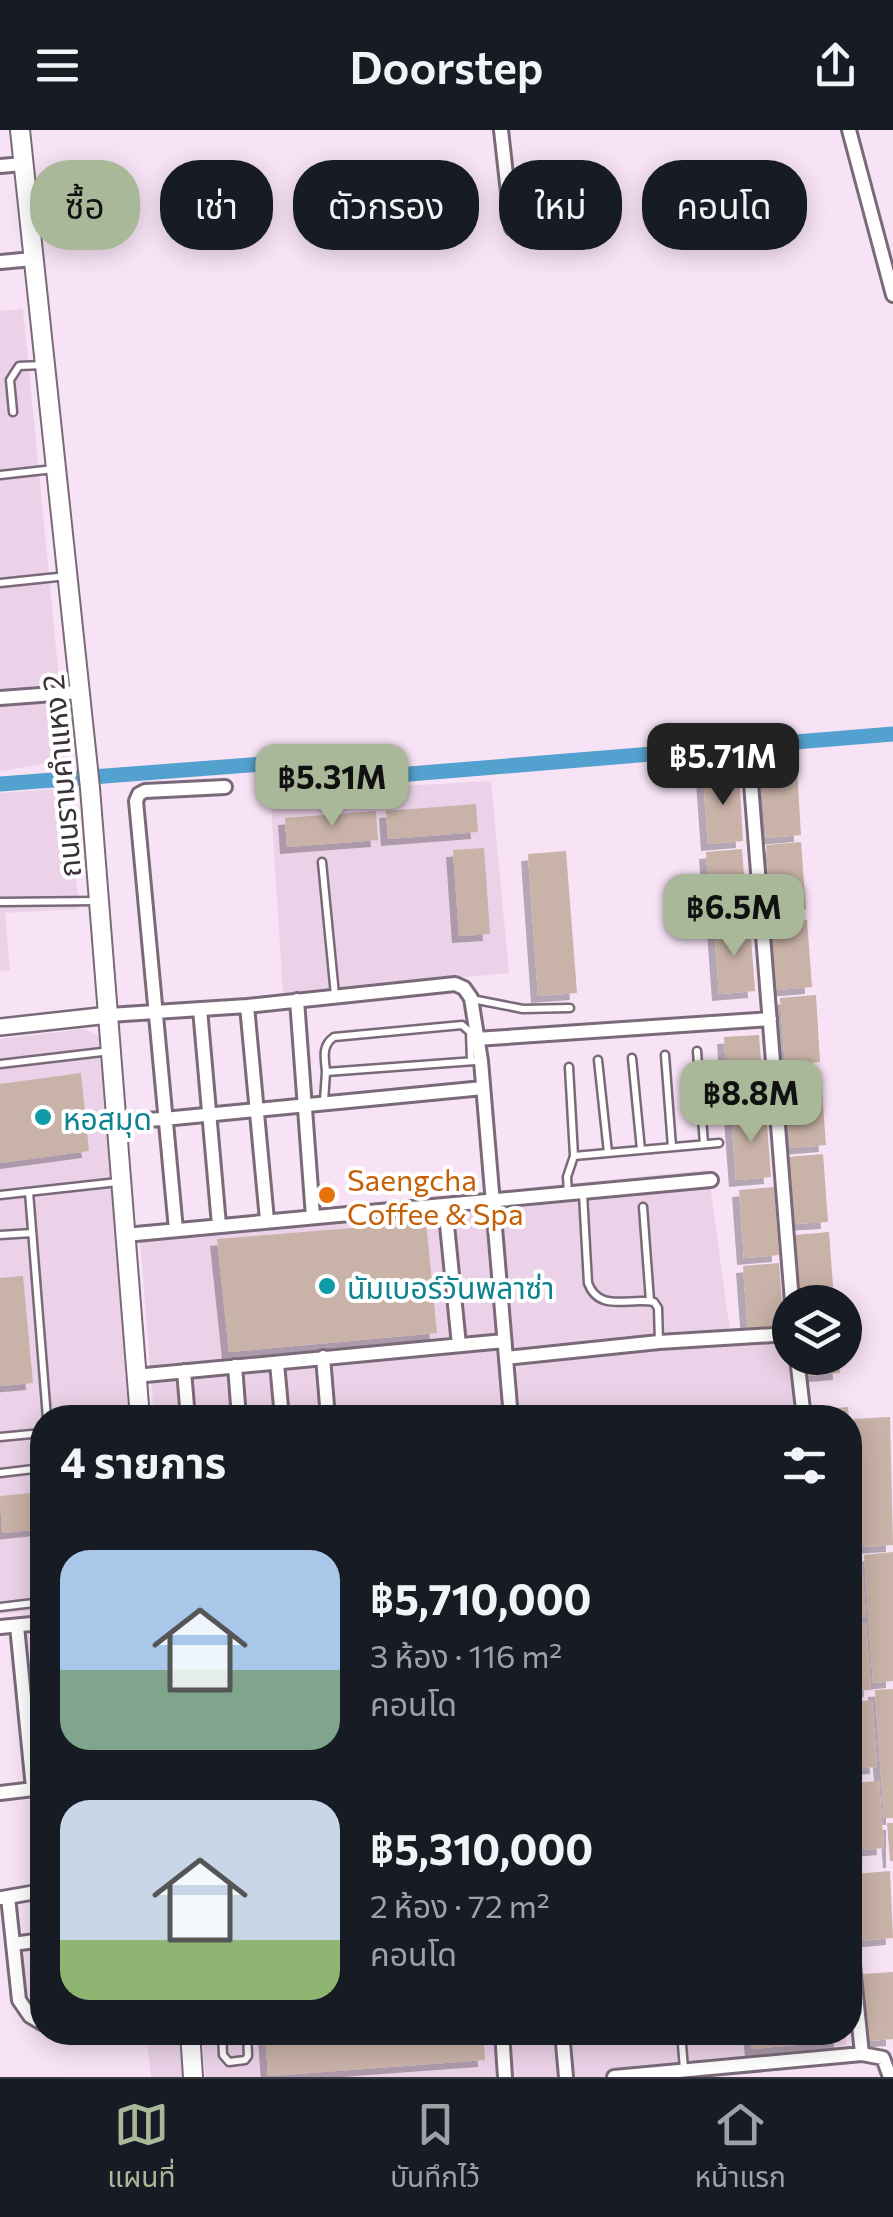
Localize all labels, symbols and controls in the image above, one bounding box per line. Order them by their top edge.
icon: menu [30,38,85,93]
text: Doorstep [349,38,544,93]
icon: share [808,38,863,93]
chip: ซื้อ [30,160,140,250]
chip: เช่า [160,160,273,250]
chip: ตัวกรอง [293,160,479,250]
chip: ใหม่ [499,160,622,250]
chip: คอนโด [642,160,807,250]
street label: ถนนรามคำแหง 2 [33,673,87,879]
pin: ฿5.71M [642,723,804,808]
text: ฿5.71M [669,735,777,775]
pin: ฿5.31M [251,744,413,829]
text: ฿5.31M [277,756,387,796]
pin: ฿6.5M [664,874,804,959]
text: ฿6.5M [686,886,782,926]
pin: ฿8.8M [681,1060,821,1145]
text: ฿8.8M [703,1072,799,1112]
place label: หอสมุด [63,1099,152,1138]
marker: หอสมุด [32,1106,54,1128]
place label: Saengcha Coffee & Spa [347,1160,524,1231]
marker: Saengcha Coffee & Spa [316,1184,338,1206]
place label: นัมเบอร์วันพลาซ่า [347,1268,554,1305]
marker: นัมเบอร์วันพลาซ่า [316,1275,338,1297]
map controls [772,1285,862,1375]
button: layers [772,1285,862,1375]
text: 4 รายการ [60,1435,226,1487]
icon: filters [777,1438,832,1493]
text: ฿5,710,000 [370,1572,591,1624]
icon: home [140,1590,260,1710]
text: 3 ห้อง · 116 m² [370,1635,562,1675]
text: คอนโด [370,1683,457,1723]
text: ฿5,310,000 [370,1822,593,1874]
icon: home [140,1840,260,1960]
text: 2 ห้อง · 72 m² [370,1885,550,1925]
text: คอนโด [370,1933,457,1973]
tab: แผนที่ [107,2097,176,2200]
tab: บันทึกไว้ [390,2097,480,2200]
tab: หน้าแรก [695,2097,786,2200]

